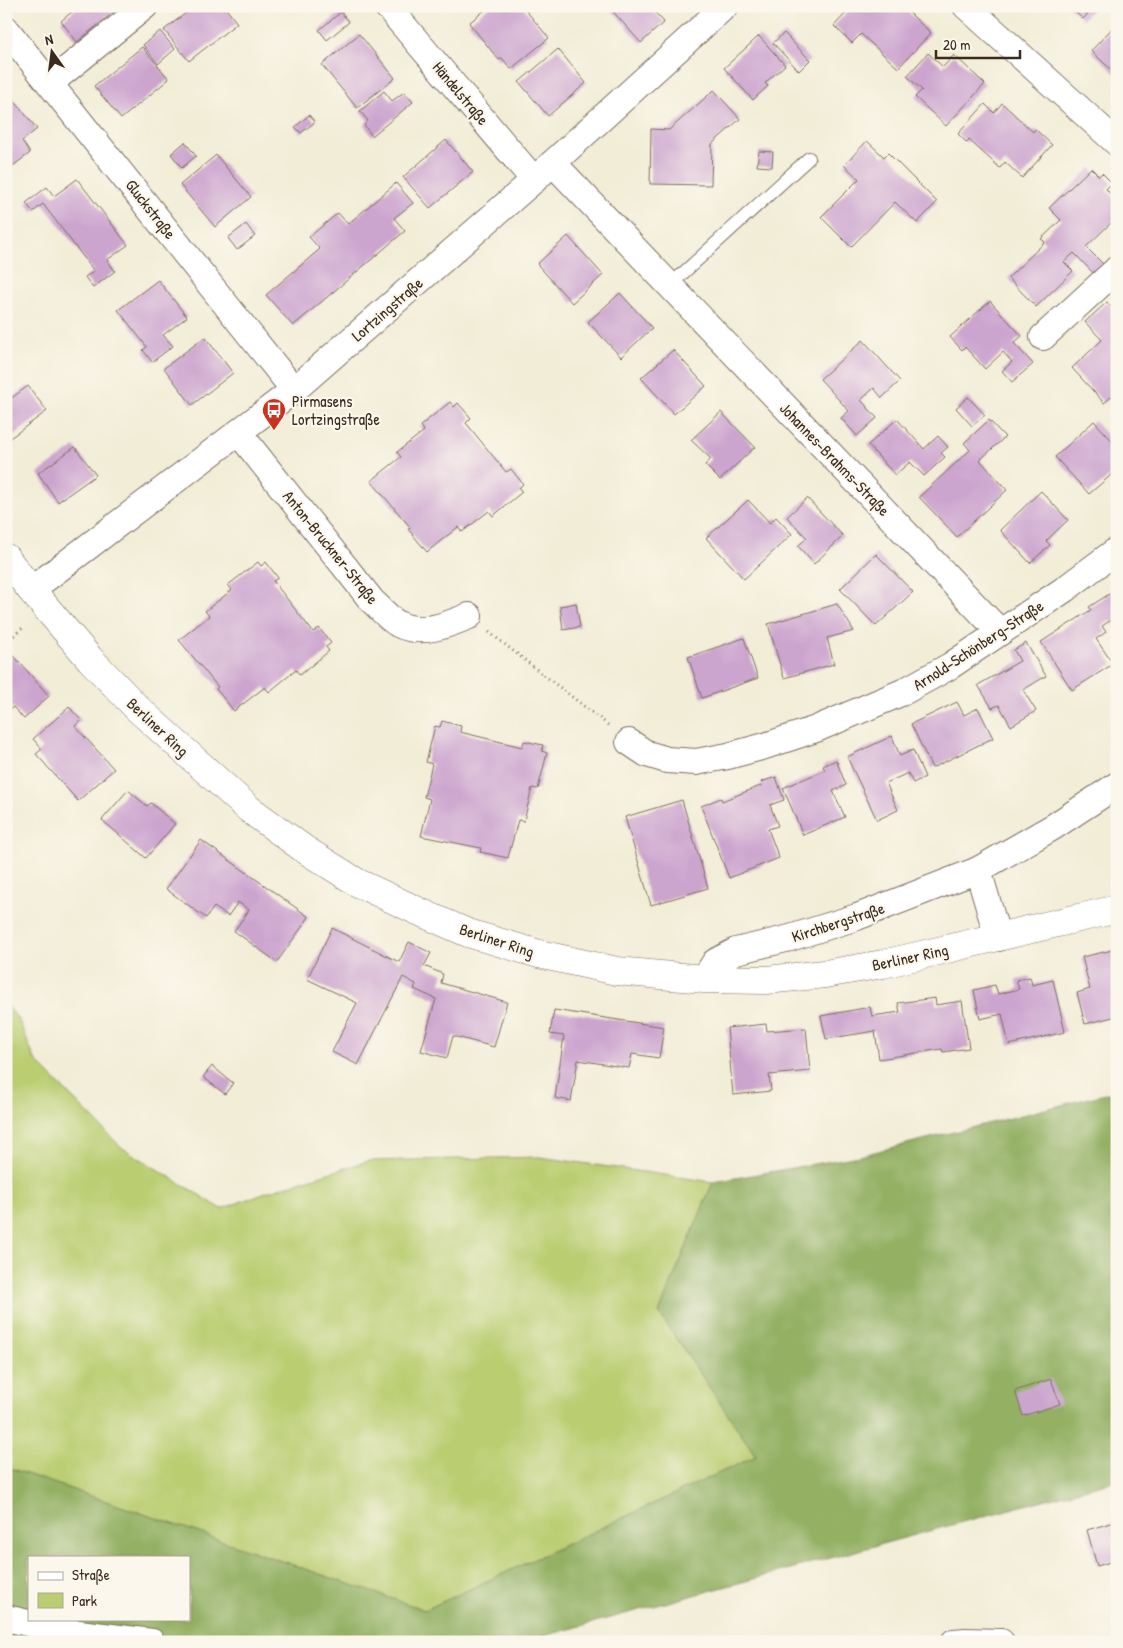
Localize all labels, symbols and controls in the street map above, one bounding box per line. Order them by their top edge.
north arrow [28,28,78,78]
scale bar [936,28,1019,60]
text: N [43,29,55,49]
text: 20 m [943,34,970,55]
street label: Händelstraße [428,57,495,130]
street label: Gluckstraße [121,175,182,244]
street label: Lortzingstraße [347,271,428,346]
place label: Pirmasens Lortzingstraße [292,390,380,430]
bus stop icon: Pirmasens Lortzingstraße [261,397,287,431]
street label: Johannes-Brahms-Straße [775,398,895,521]
street label: Anton-Bruckner-Straße [278,485,384,609]
street label: Arnold-Schönberg-Straße [909,594,1048,695]
street label: Berliner Ring [122,693,194,761]
street label: Kirchbergstraße [789,896,888,947]
street label: Berliner Ring [457,918,537,962]
street label: Berliner Ring [870,938,950,976]
legend [28,1556,190,1620]
text: Straße [72,1564,110,1585]
text: Park [72,1590,97,1611]

